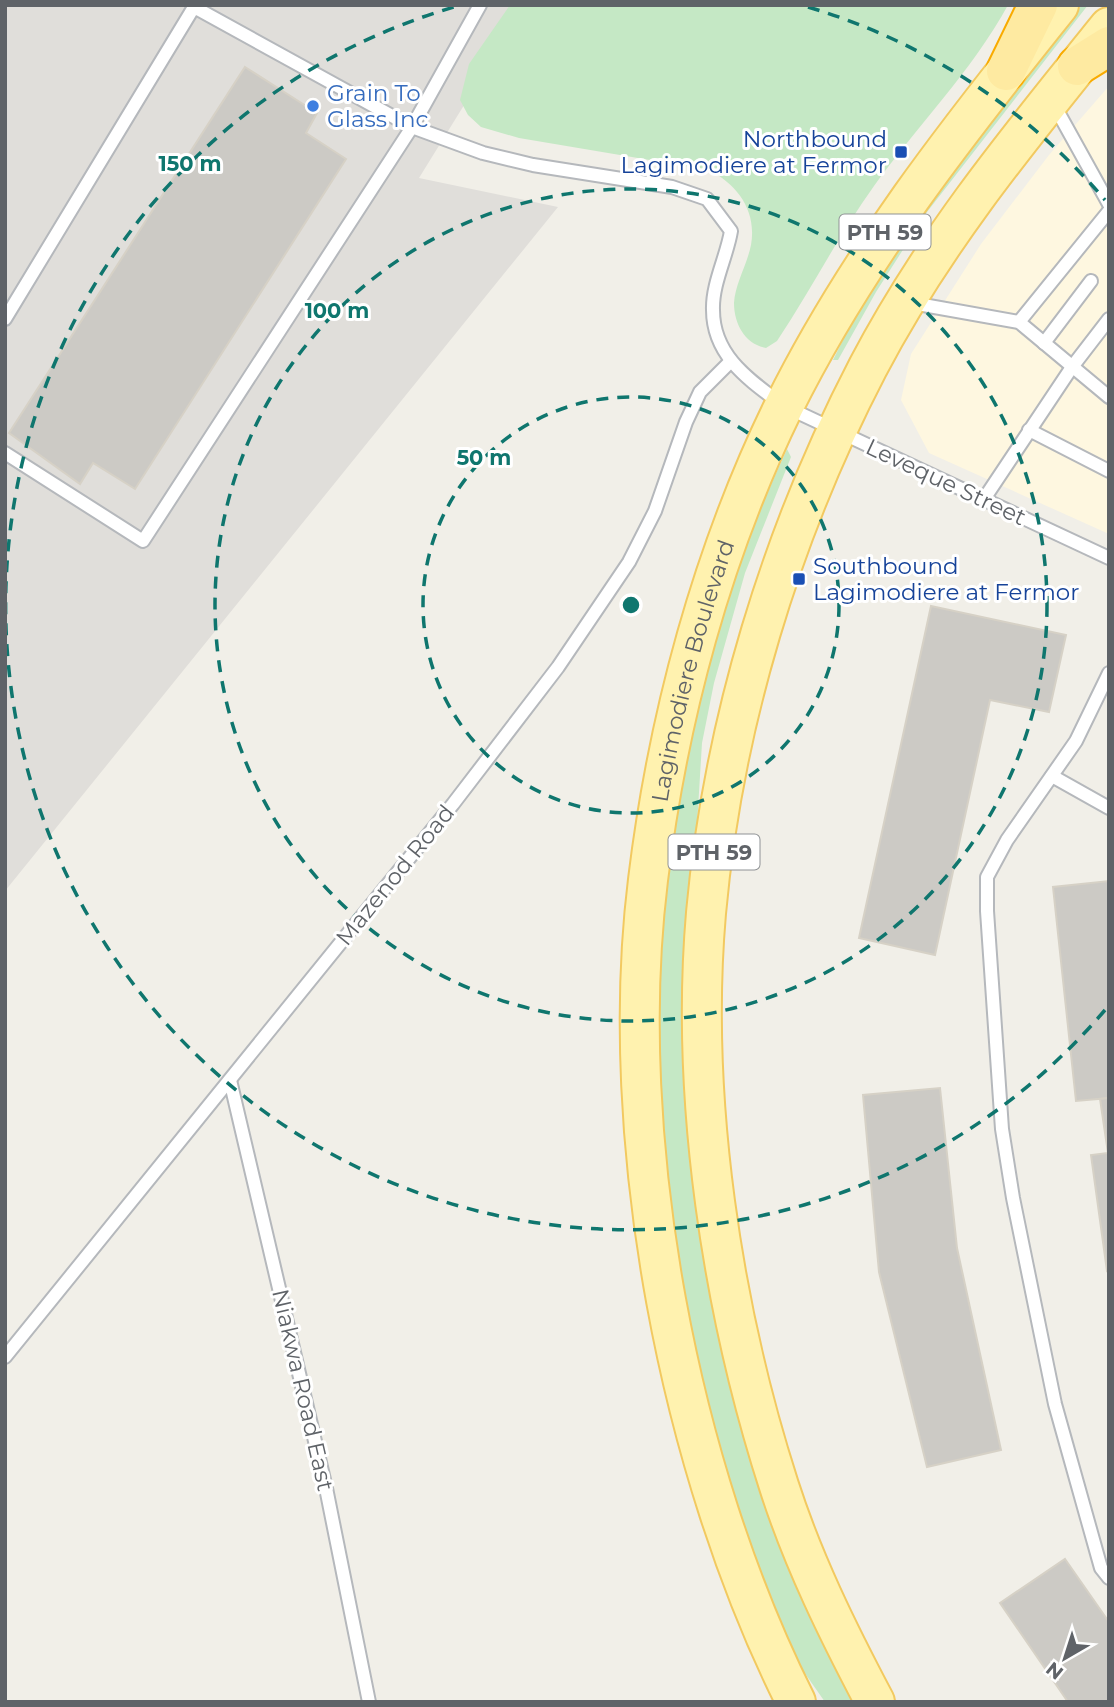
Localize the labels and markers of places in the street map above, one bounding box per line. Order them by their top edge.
place label: Grain To Glass Inc [327,79,429,133]
marker: Grain To Glass Inc [305,98,321,114]
place label: Northbound Lagimodiere at Fermor [621,125,887,179]
marker: Northbound Lagimodiere at Fermor [893,144,909,160]
place label: Southbound Lagimodiere at Fermor [813,552,1079,606]
marker: Southbound Lagimodiere at Fermor [791,571,807,587]
centre of rings [619,593,643,617]

